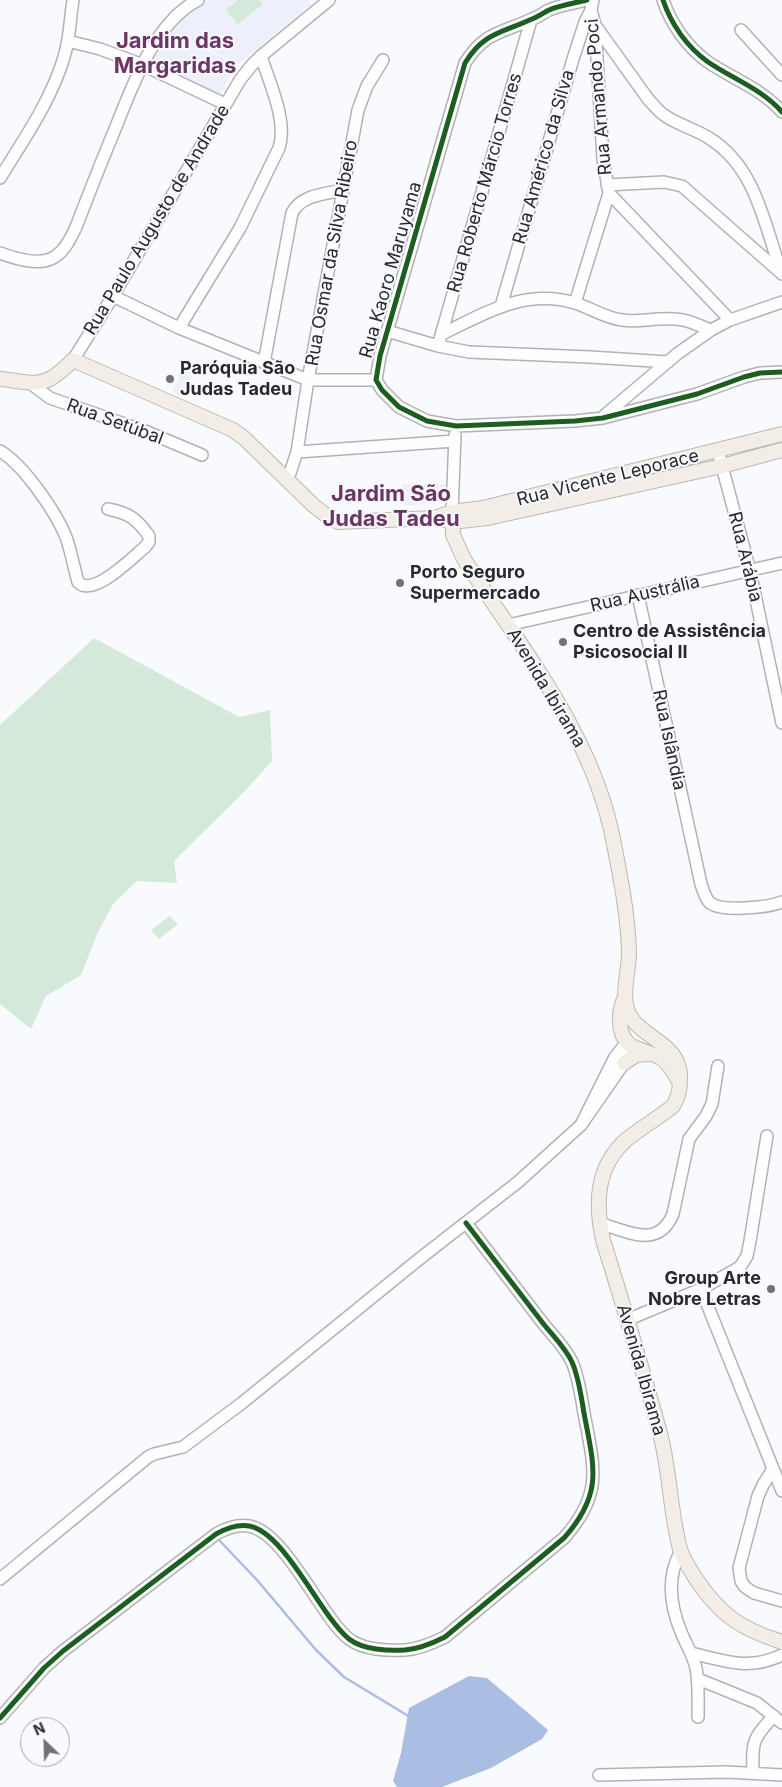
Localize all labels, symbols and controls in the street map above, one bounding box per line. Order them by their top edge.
street label: Rua Armando Poci [581,18,617,176]
district label: Jardim das Margaridas [114,28,236,80]
street label: Rua Américo da Silva [509,67,579,247]
street label: Rua Roberto Márcio Torres [443,71,527,295]
street label: Rua Paulo Augusto de Andrade [80,101,234,339]
street label: Rua Osmar da Silva Ribeiro [301,138,363,368]
street label: Rua Kaoro Maruyama [355,179,427,361]
place label: Paróquia São Judas Tadeu [180,358,295,400]
marker: Paróquia São Judas Tadeu [164,373,176,385]
street label: Rua Setúbal [64,394,166,450]
street label: Rua Vicente Leporace [515,445,701,511]
district label: Jardim São Judas Tadeu [322,481,460,532]
street label: Rua Arábia [723,510,767,604]
place label: Porto Seguro Supermercado [410,562,540,604]
street label: Rua Austrália [588,571,702,617]
marker: Porto Seguro Supermercado [394,577,406,589]
place label: Centro de Assistência Psicosocial II [573,621,766,664]
street label: Avenida Ibirama [502,624,590,752]
marker: Centro de Assistência Psicosocial II [557,636,569,648]
street label: Rua Islândia [648,688,690,792]
place label: Group Arte Nobre Letras [648,1268,761,1310]
marker: Group Arte Nobre Letras [765,1283,777,1295]
street label: Avenida Ibirama [612,1302,670,1438]
north arrow [20,1717,70,1767]
text: N [31,1719,47,1739]

